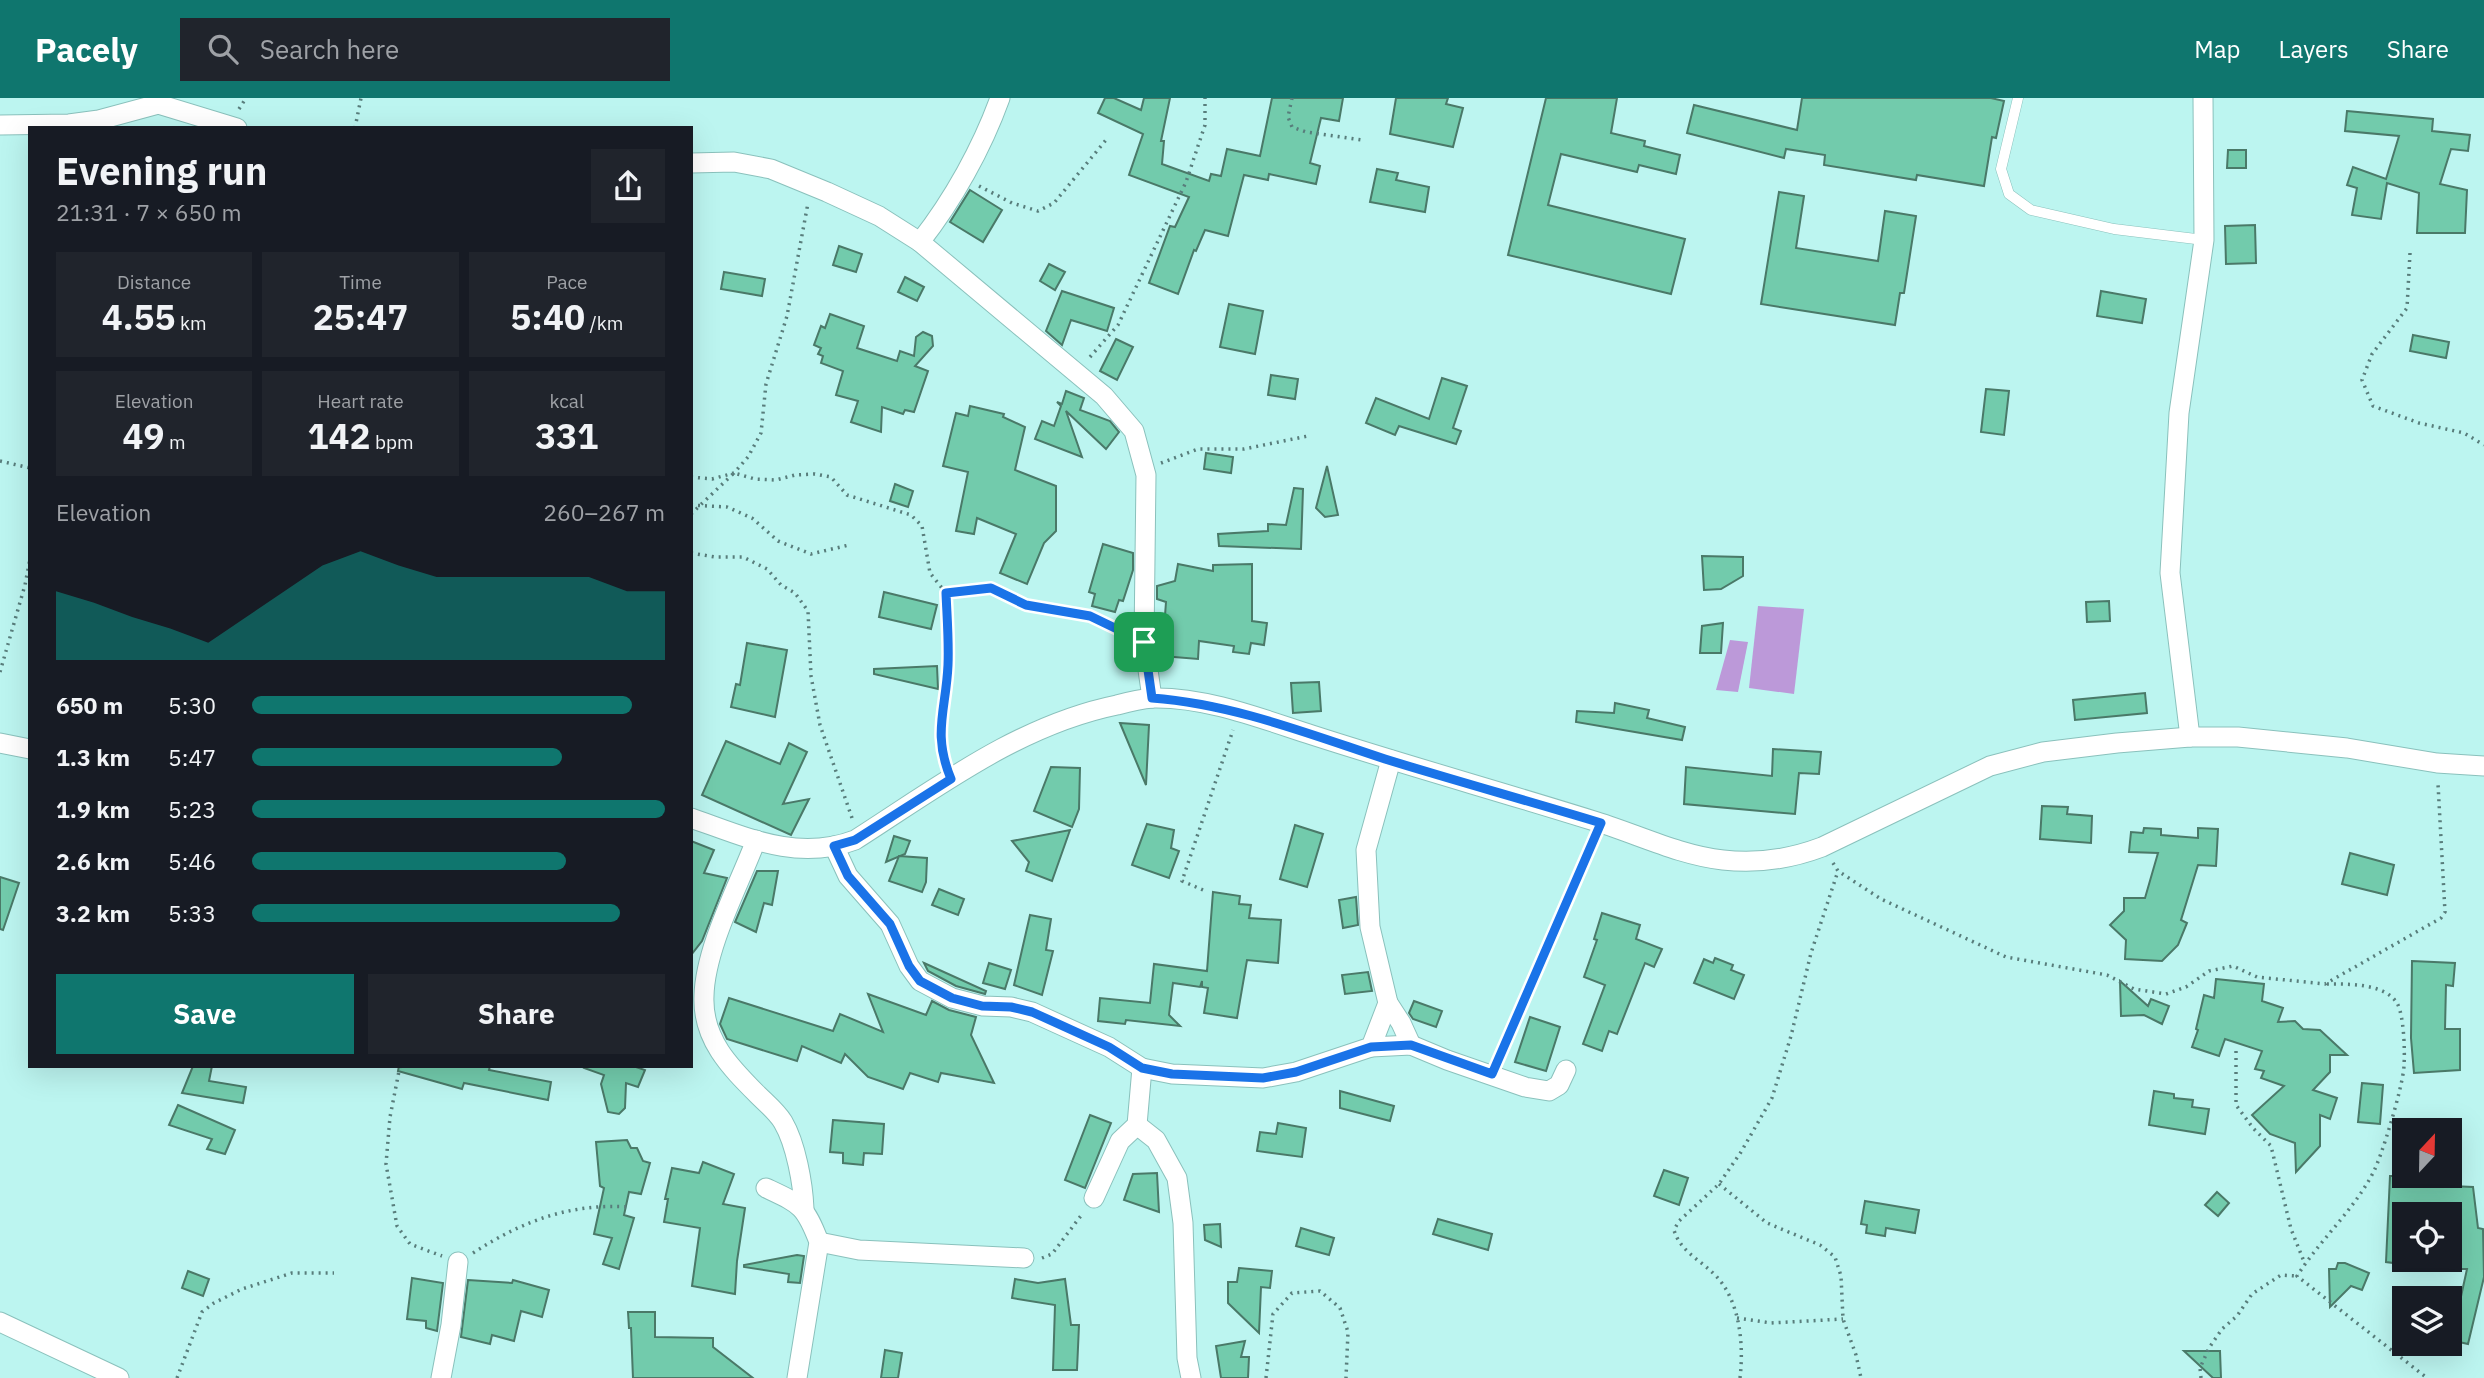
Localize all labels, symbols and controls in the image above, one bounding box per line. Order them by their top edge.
search box [180,18,670,81]
text: Pacely [35,28,138,71]
icon: search [204,30,242,68]
text: Search here [260,32,399,66]
text: Map [2194,33,2241,65]
text: Layers [2279,33,2349,65]
text: Share [2387,33,2449,65]
text: Evening run [56,146,267,195]
button: share [591,149,665,223]
text: 21:31 · 7 × 650 m [56,197,242,227]
text: Distance [117,270,191,294]
text: Time [339,270,382,294]
text: Pace [546,270,588,294]
text: 4.55 [102,294,176,340]
text: 25:47 [313,294,408,340]
text: 5:40 [510,294,585,340]
text: km [176,311,207,335]
text: /km [585,311,623,335]
text: Elevation [115,389,194,413]
text: Heart rate [317,389,404,413]
text: kcal [550,389,584,413]
text: 49 [123,413,165,459]
text: 142 [307,413,370,459]
text: 331 [535,413,598,459]
text: m [165,430,186,454]
text: bpm [370,430,414,454]
text: Elevation [56,497,151,527]
text: 260–267 m [543,497,665,527]
pin [1114,612,1174,672]
icon: arrive [1125,623,1163,661]
text: 650 m [56,690,123,720]
text: 5:30 [168,690,216,720]
text: 1.3 km [56,742,130,772]
text: 5:47 [168,742,216,772]
text: 1.9 km [56,794,130,824]
text: 5:23 [168,794,216,824]
text: 2.6 km [56,846,130,876]
text: 5:46 [168,846,216,876]
text: 3.2 km [56,898,130,928]
text: 5:33 [168,898,216,928]
button: Save [56,974,354,1054]
button: Share [368,974,665,1054]
north arrow [2392,1118,2462,1188]
map controls [2392,1118,2462,1356]
button: locate [2392,1202,2462,1272]
button: layers [2392,1286,2462,1356]

